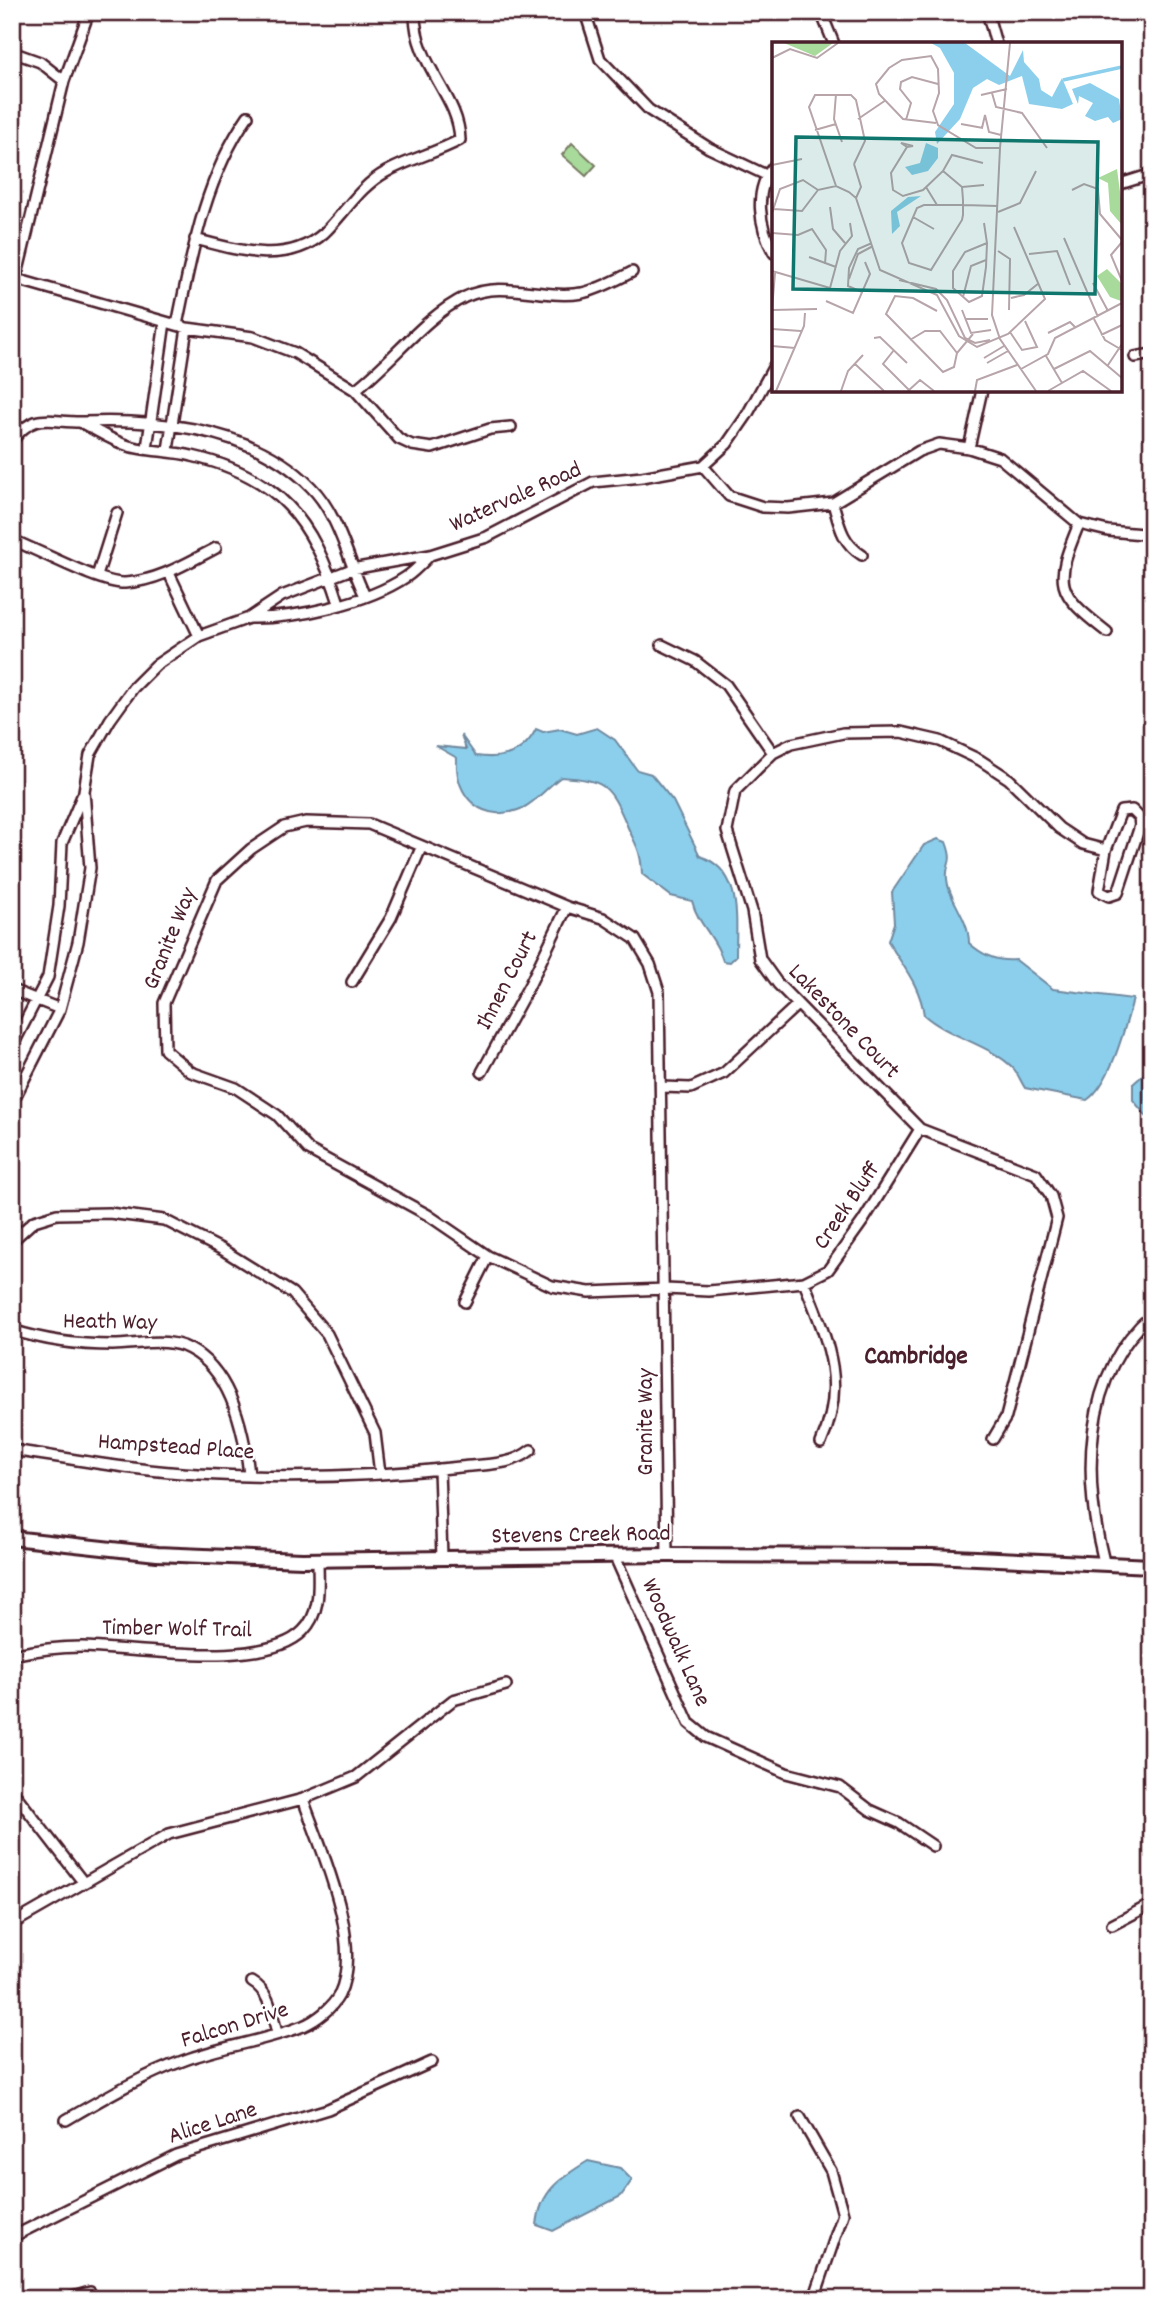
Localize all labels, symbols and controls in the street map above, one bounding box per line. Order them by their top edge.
inset map [772,42,1122,392]
street label: Watervale Road [445,454,587,542]
street label: Granite Way [135,882,207,995]
street label: Ihnen Court [468,925,548,1037]
street label: Lakestone Court [779,957,907,1087]
street label: Creek Bluff [806,1155,890,1257]
street label: Heath Way [63,1305,159,1341]
district label: Cambridge [864,1339,968,1376]
street label: Granite Way [630,1367,664,1476]
street label: Hampstead Place [97,1426,255,1470]
street label: Stevens Creek Road [491,1517,671,1555]
street label: Woodwalk Lane [632,1574,718,1712]
street label: Timber Wolf Trail [102,1612,252,1648]
street label: Falcon Drive [177,1994,293,2058]
street label: Alice Lane [164,2094,262,2154]

